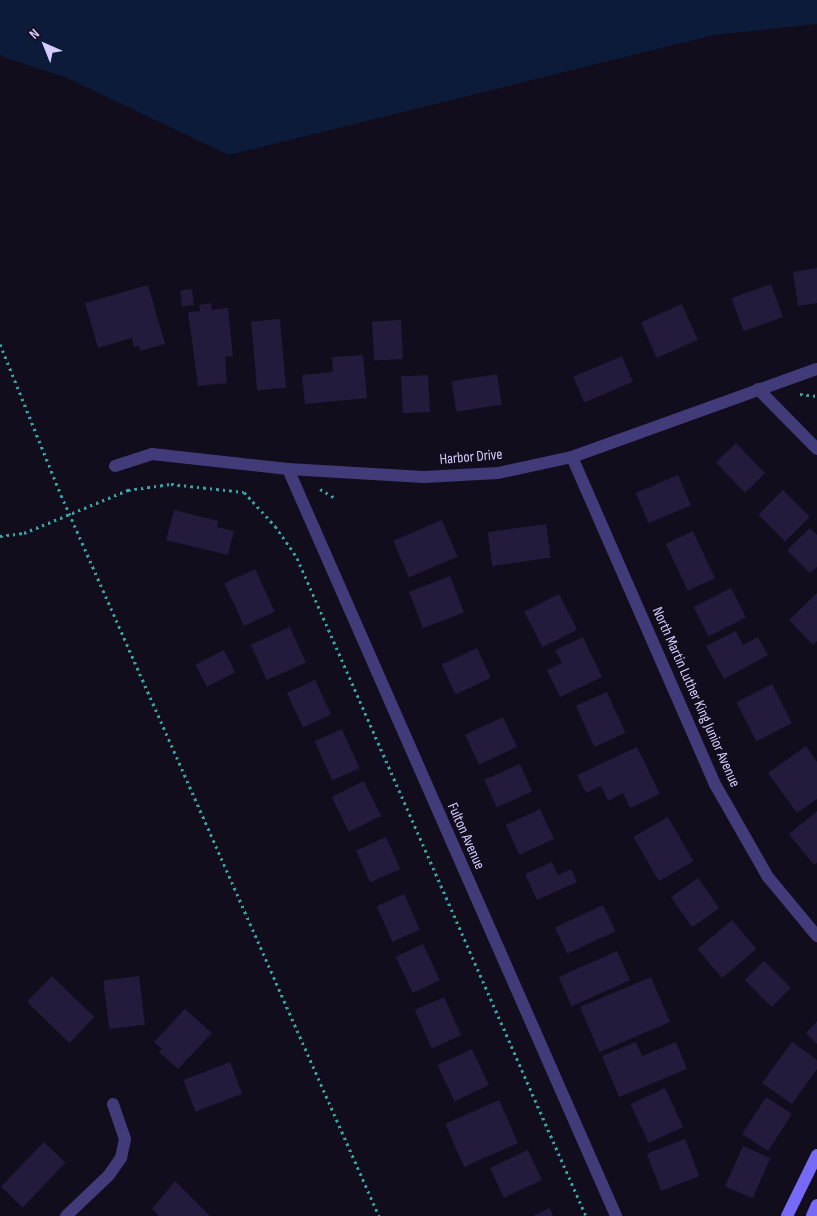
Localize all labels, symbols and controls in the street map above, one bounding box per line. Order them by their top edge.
north arrow [20,20,70,70]
text: N [26,25,43,43]
street label: Harbor Drive [439,445,503,469]
street label: North Martin Luther King Junior Avenue [648,604,744,790]
street label: Fulton Avenue [443,800,489,872]

